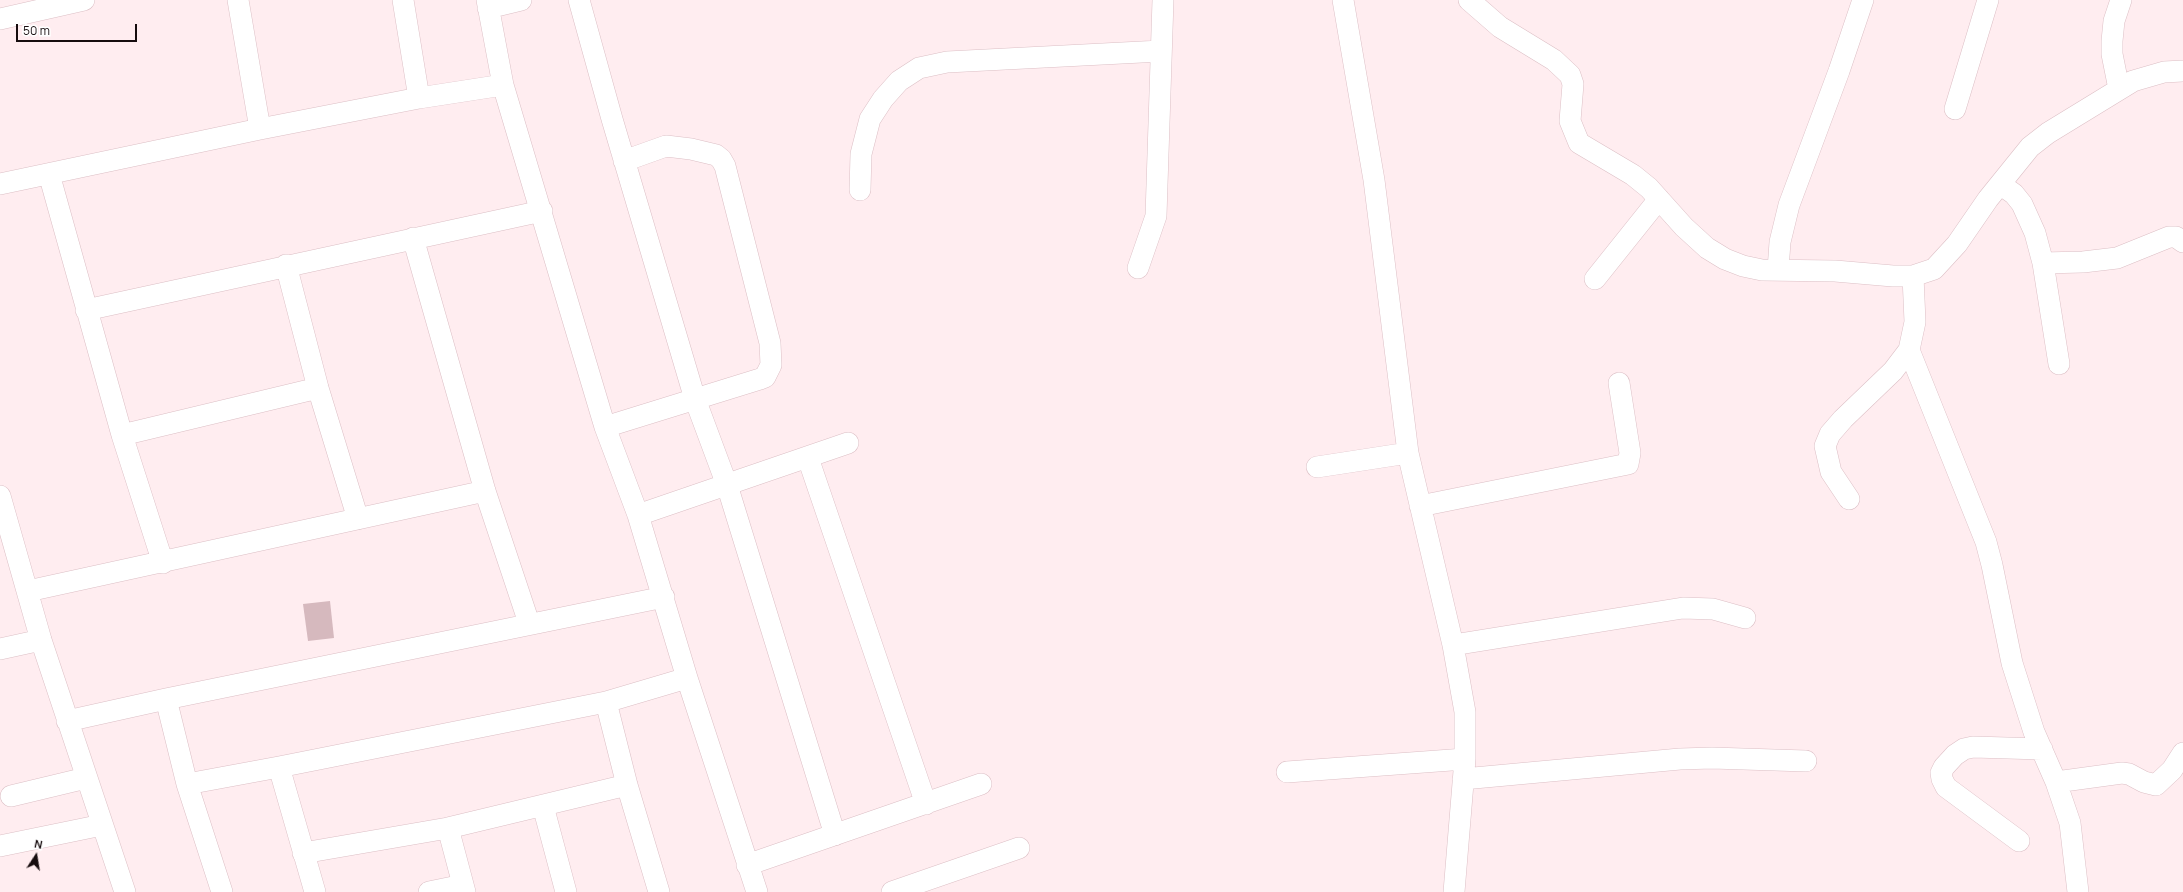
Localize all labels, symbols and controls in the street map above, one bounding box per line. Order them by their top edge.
scale bar [18,16,139,42]
text: 50 m [23,22,50,39]
north arrow [16,836,56,876]
text: N [33,836,44,852]

